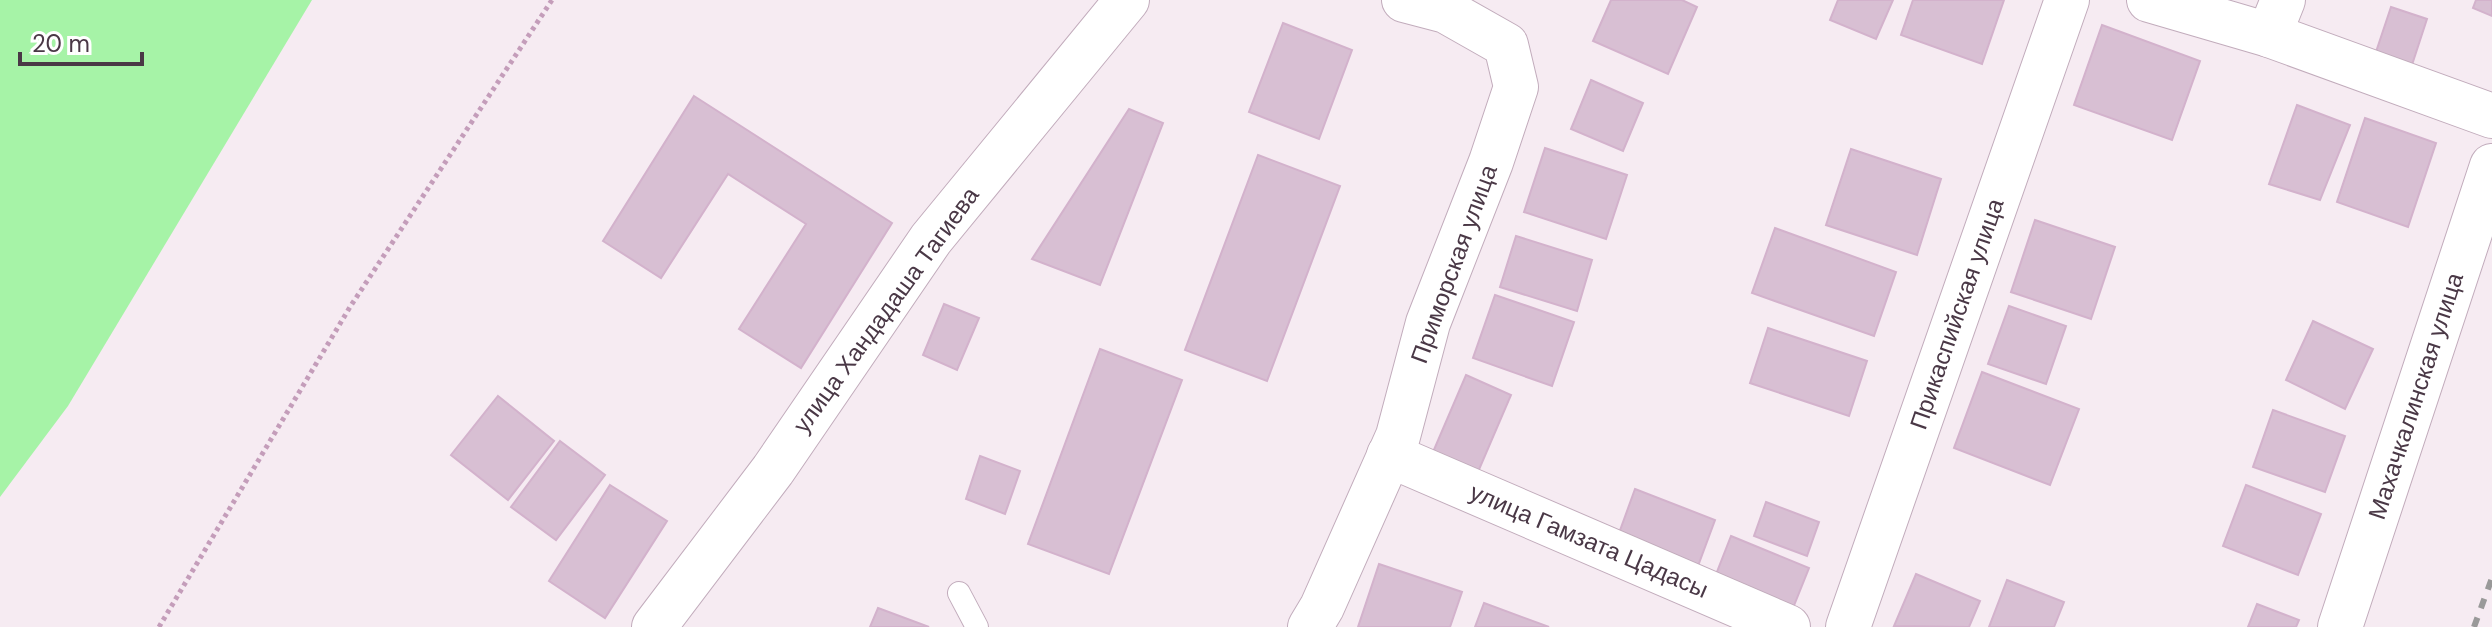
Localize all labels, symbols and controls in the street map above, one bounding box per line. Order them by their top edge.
scale bar [20,16,142,66]
text: 20 m [32,28,90,59]
street label: Приморская улица [1403,160,1504,367]
street label: улица Хандадаша Тагиева [786,180,986,439]
street label: Прикаспийская улица [1902,194,2011,433]
street label: Махачкалинская улица [2361,268,2470,523]
street label: улица Гамзата Цадасы [1465,476,1713,605]

